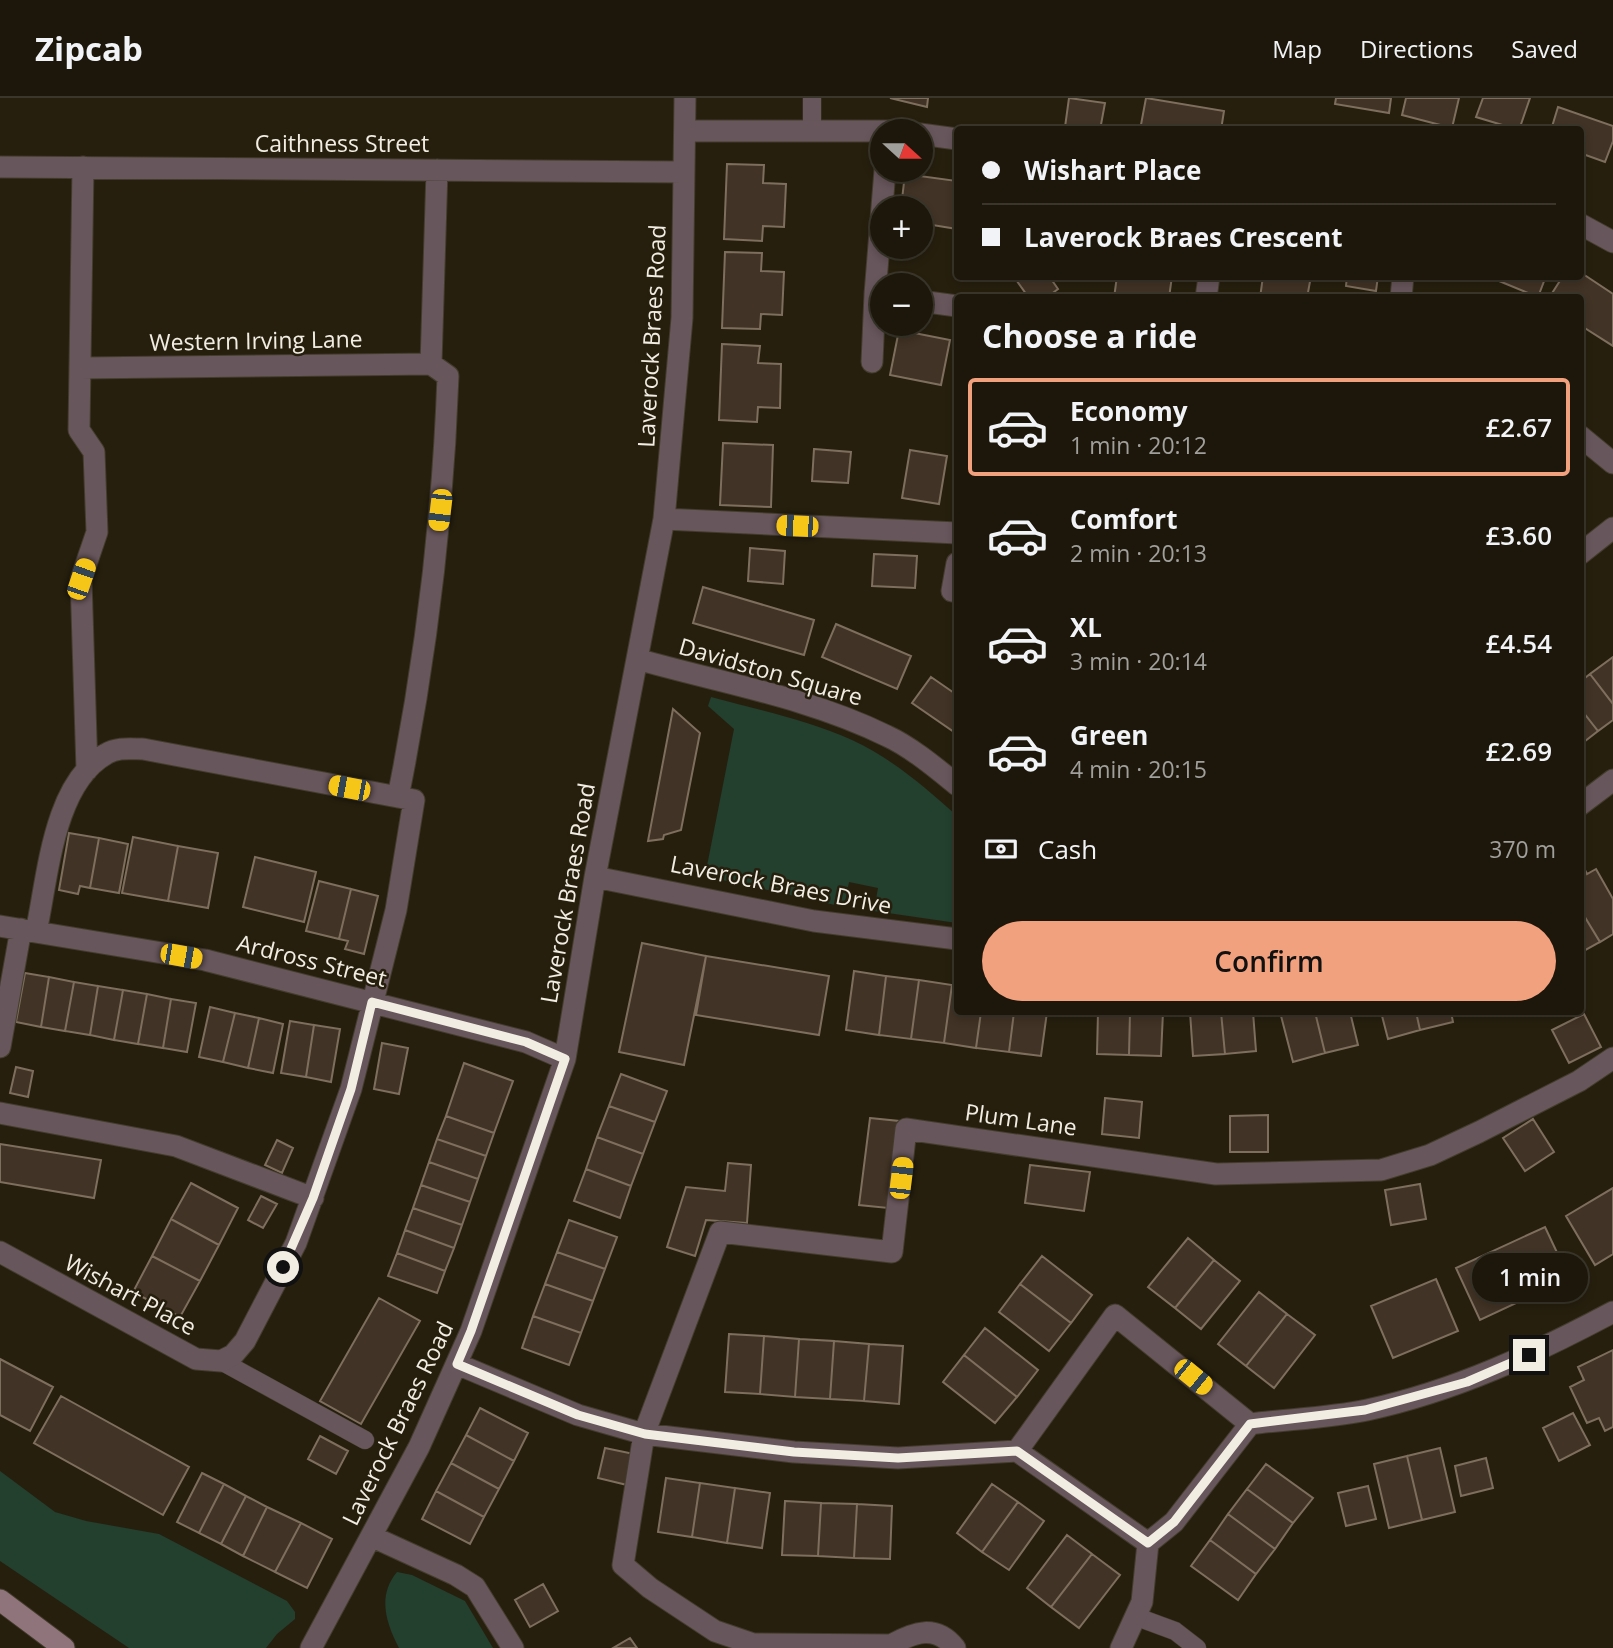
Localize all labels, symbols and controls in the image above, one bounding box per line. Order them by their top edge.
text: Zipcab [35,26,143,71]
text: Map [1272,32,1322,65]
text: Directions [1360,32,1473,65]
text: Saved [1511,32,1578,65]
north arrow [870,119,933,182]
map controls [870,119,933,336]
street label: Caithness Street [255,127,429,159]
text: Wishart Place [1024,152,1201,188]
button: + [870,196,933,259]
text: Laverock Braes Crescent [1024,219,1342,255]
street label: Laverock Braes Road [629,224,673,448]
button: − [870,273,933,336]
text: Choose a ride [982,314,1197,357]
street label: Western Irving Lane [149,322,363,358]
text: Economy [1070,393,1188,429]
icon: car [986,396,1049,459]
text: £2.67 [1485,409,1552,445]
text: 1 min · 20:12 [1070,429,1207,461]
car [428,488,453,532]
text: Comfort [1070,501,1177,537]
icon: car [986,504,1049,567]
car [776,515,819,537]
text: £3.60 [1485,517,1552,553]
text: 2 min · 20:13 [1070,537,1207,569]
car [65,556,98,602]
text: XL [1070,609,1102,645]
icon: car [986,612,1049,675]
text: £4.54 [1485,625,1552,661]
street label: Davidston Square [675,629,867,713]
text: 3 min · 20:14 [1070,645,1207,677]
text: Green [1070,717,1148,753]
icon: car [986,720,1049,783]
text: £2.69 [1485,733,1552,769]
text: 4 min · 20:15 [1070,753,1207,785]
car [327,774,372,802]
street label: Laverock Braes Road [532,780,602,1006]
icon: cash [982,830,1020,868]
text: Cash [1038,831,1097,867]
text: 370 m [1489,833,1556,865]
street label: Laverock Braes Drive [668,847,894,921]
button: Confirm [982,921,1556,1001]
street label: Ardross Street [234,926,390,994]
car [159,942,204,970]
street label: Plum Lane [963,1095,1079,1143]
car [889,1156,914,1200]
street label: Wishart Place [60,1246,202,1342]
route start [267,1251,299,1283]
callout: 1 min [1471,1254,1587,1302]
text: 1 min [1499,1261,1561,1293]
street label: Laverock Braes Road [334,1316,460,1530]
route end [1513,1339,1545,1371]
car [1171,1356,1216,1398]

